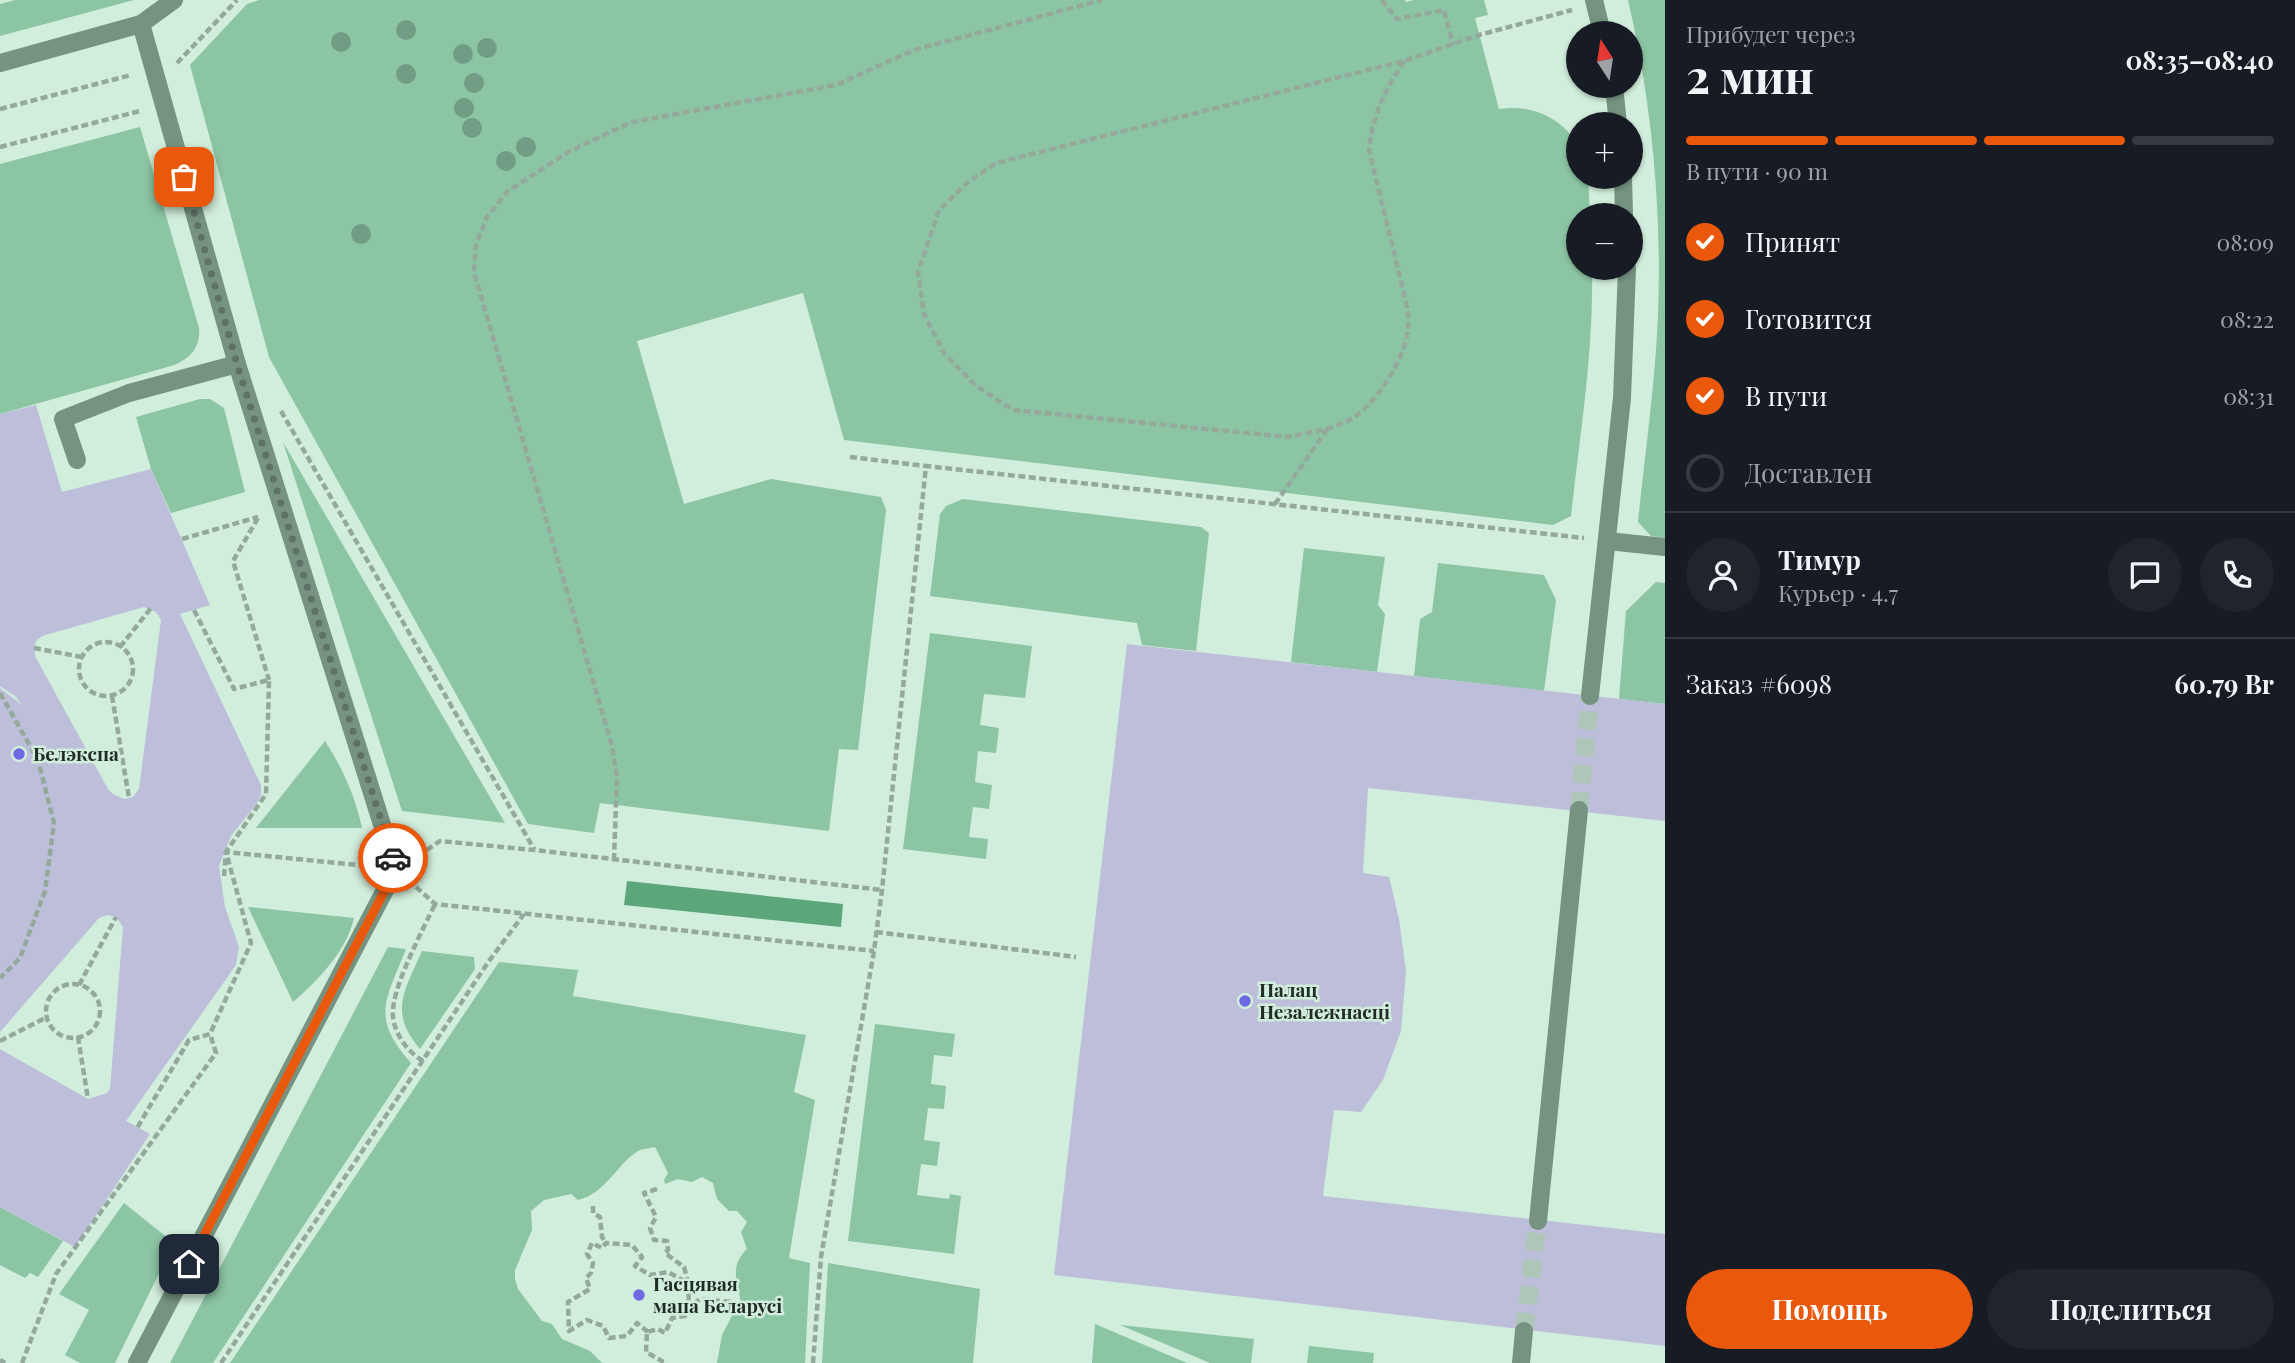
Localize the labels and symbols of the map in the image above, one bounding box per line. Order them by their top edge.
north arrow [1566,21,1643,98]
pin [154,147,214,207]
place label: Белэкспа [33,740,119,766]
marker: Белэкспа [11,746,27,762]
courier [358,823,428,893]
place label: Палац Незалежнасці [1259,976,1390,1024]
marker: Палац Незалежнасці [1237,993,1253,1009]
pin [159,1234,219,1294]
place label: Гасцявая мапа Беларусі [653,1270,782,1318]
marker: Гасцявая мапа Беларусі [631,1287,647,1303]

